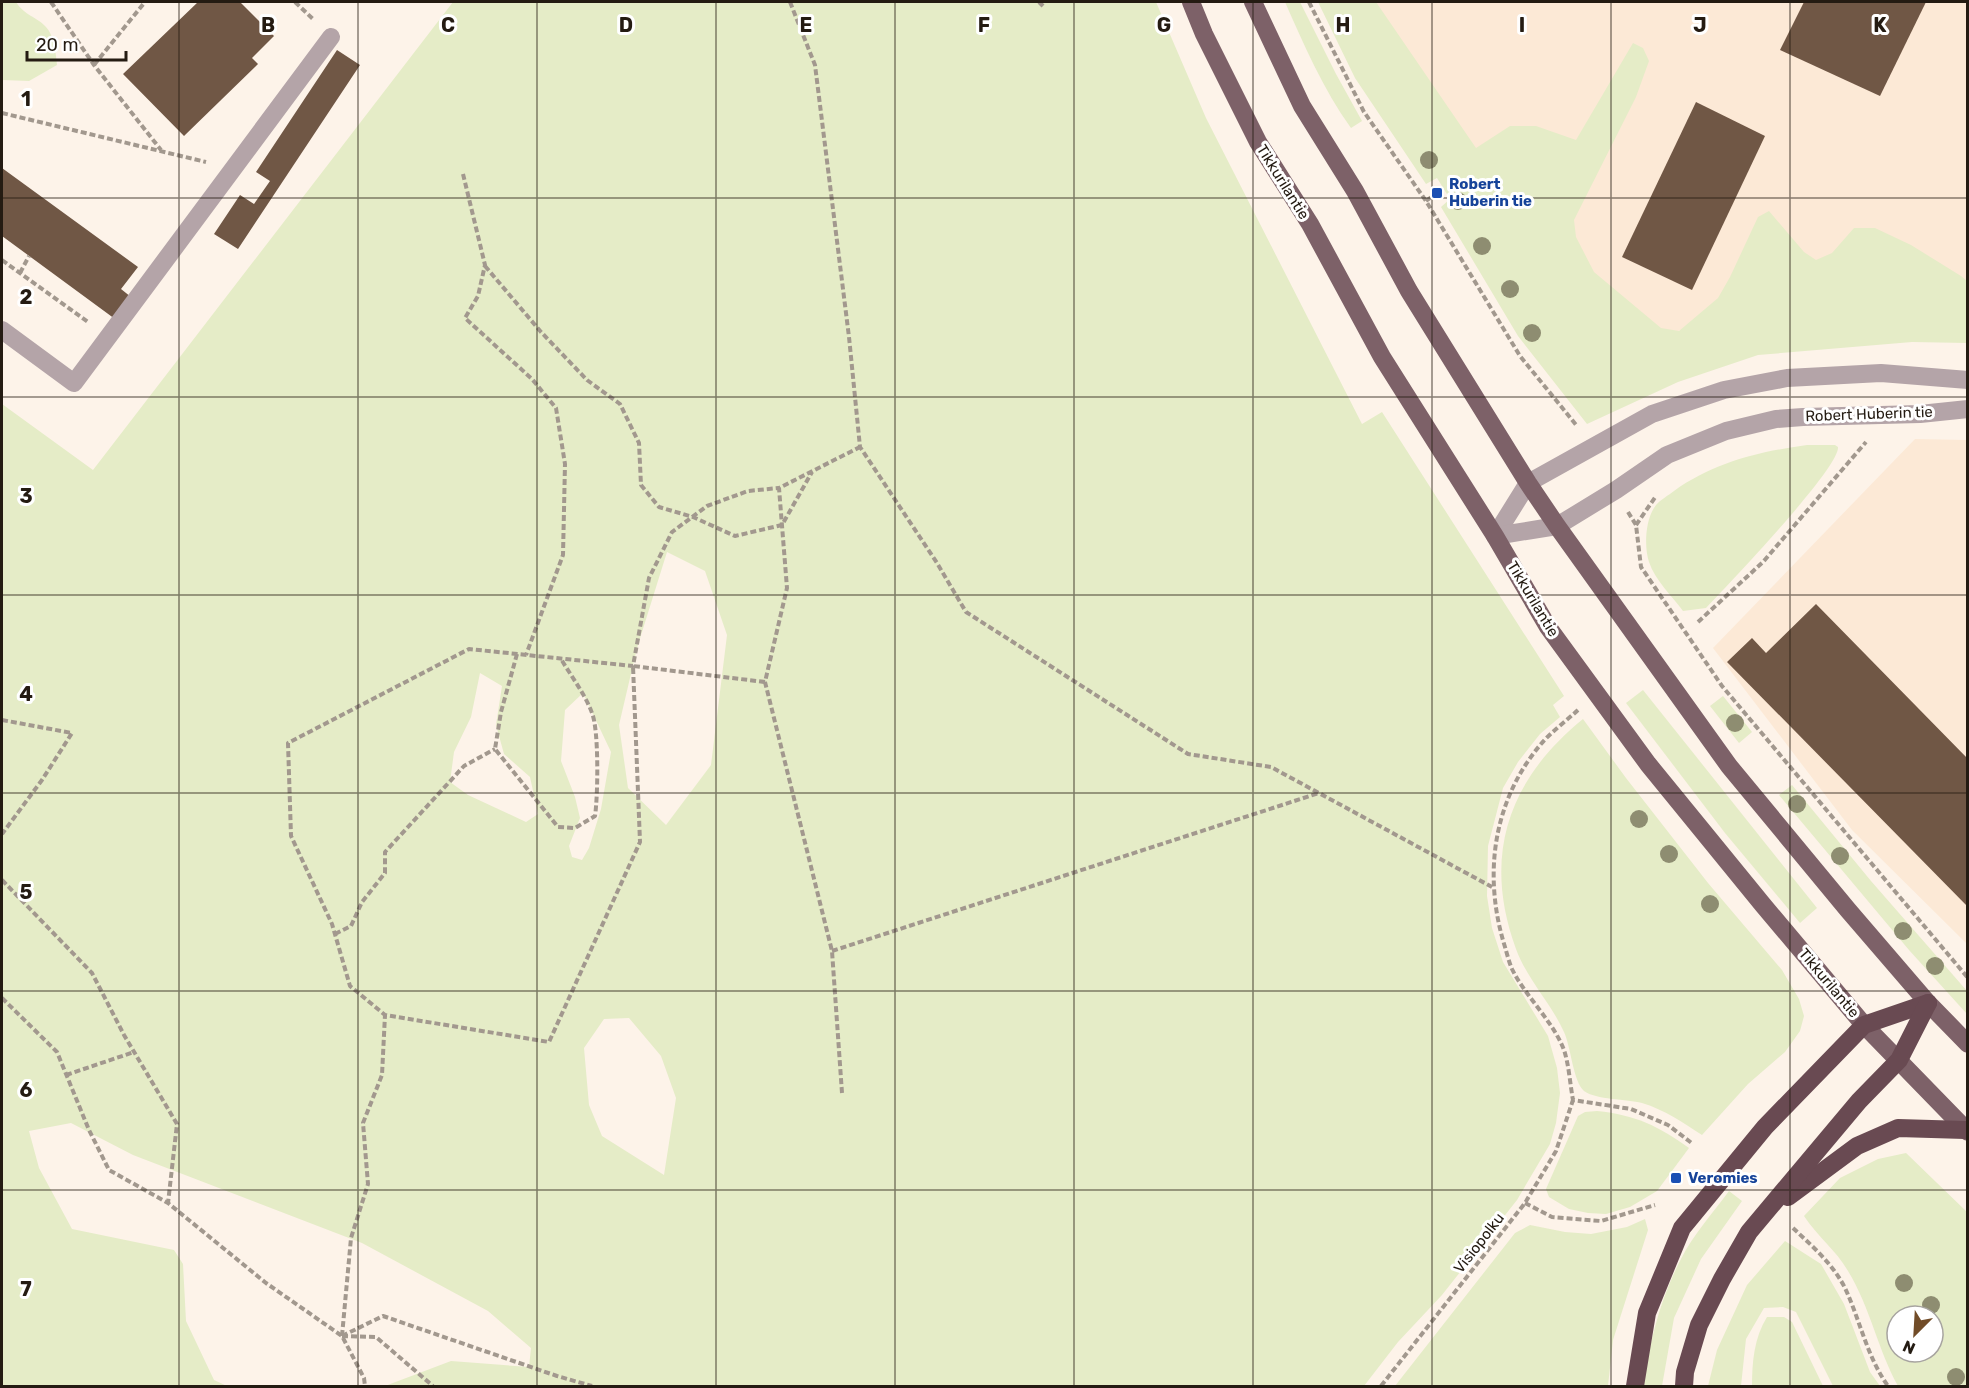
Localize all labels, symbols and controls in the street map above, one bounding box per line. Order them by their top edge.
text: B [261,13,275,37]
text: C [441,13,455,37]
text: D [619,13,633,37]
text: E [800,13,812,37]
text: F [978,13,990,37]
text: G [1157,13,1171,37]
text: H [1336,13,1350,37]
text: I [1519,13,1525,37]
text: J [1693,13,1707,37]
text: K [1873,13,1887,37]
scale bar [27,24,126,62]
text: 20 m [36,34,78,56]
text: 1 [21,87,31,111]
street label: Tikkurilantie [1253,141,1313,223]
place label: Robert Huberin tie [1449,175,1532,210]
marker: Robert Huberin tie [1430,186,1444,200]
text: 2 [20,285,33,309]
street label: Robert Huberin tie [1805,403,1933,425]
text: 3 [19,484,33,508]
street label: Tikkurilantie [1503,558,1563,640]
text: 4 [19,682,33,706]
text: 5 [20,880,33,904]
street label: Tikkurilantie [1795,945,1863,1021]
text: 6 [19,1078,33,1102]
place label: Veromies [1688,1169,1758,1187]
marker: Veromies [1669,1171,1683,1185]
street label: Visiopolku [1450,1209,1508,1277]
text: 7 [20,1277,32,1301]
north arrow [1885,1304,1945,1364]
text: N [1900,1336,1918,1358]

